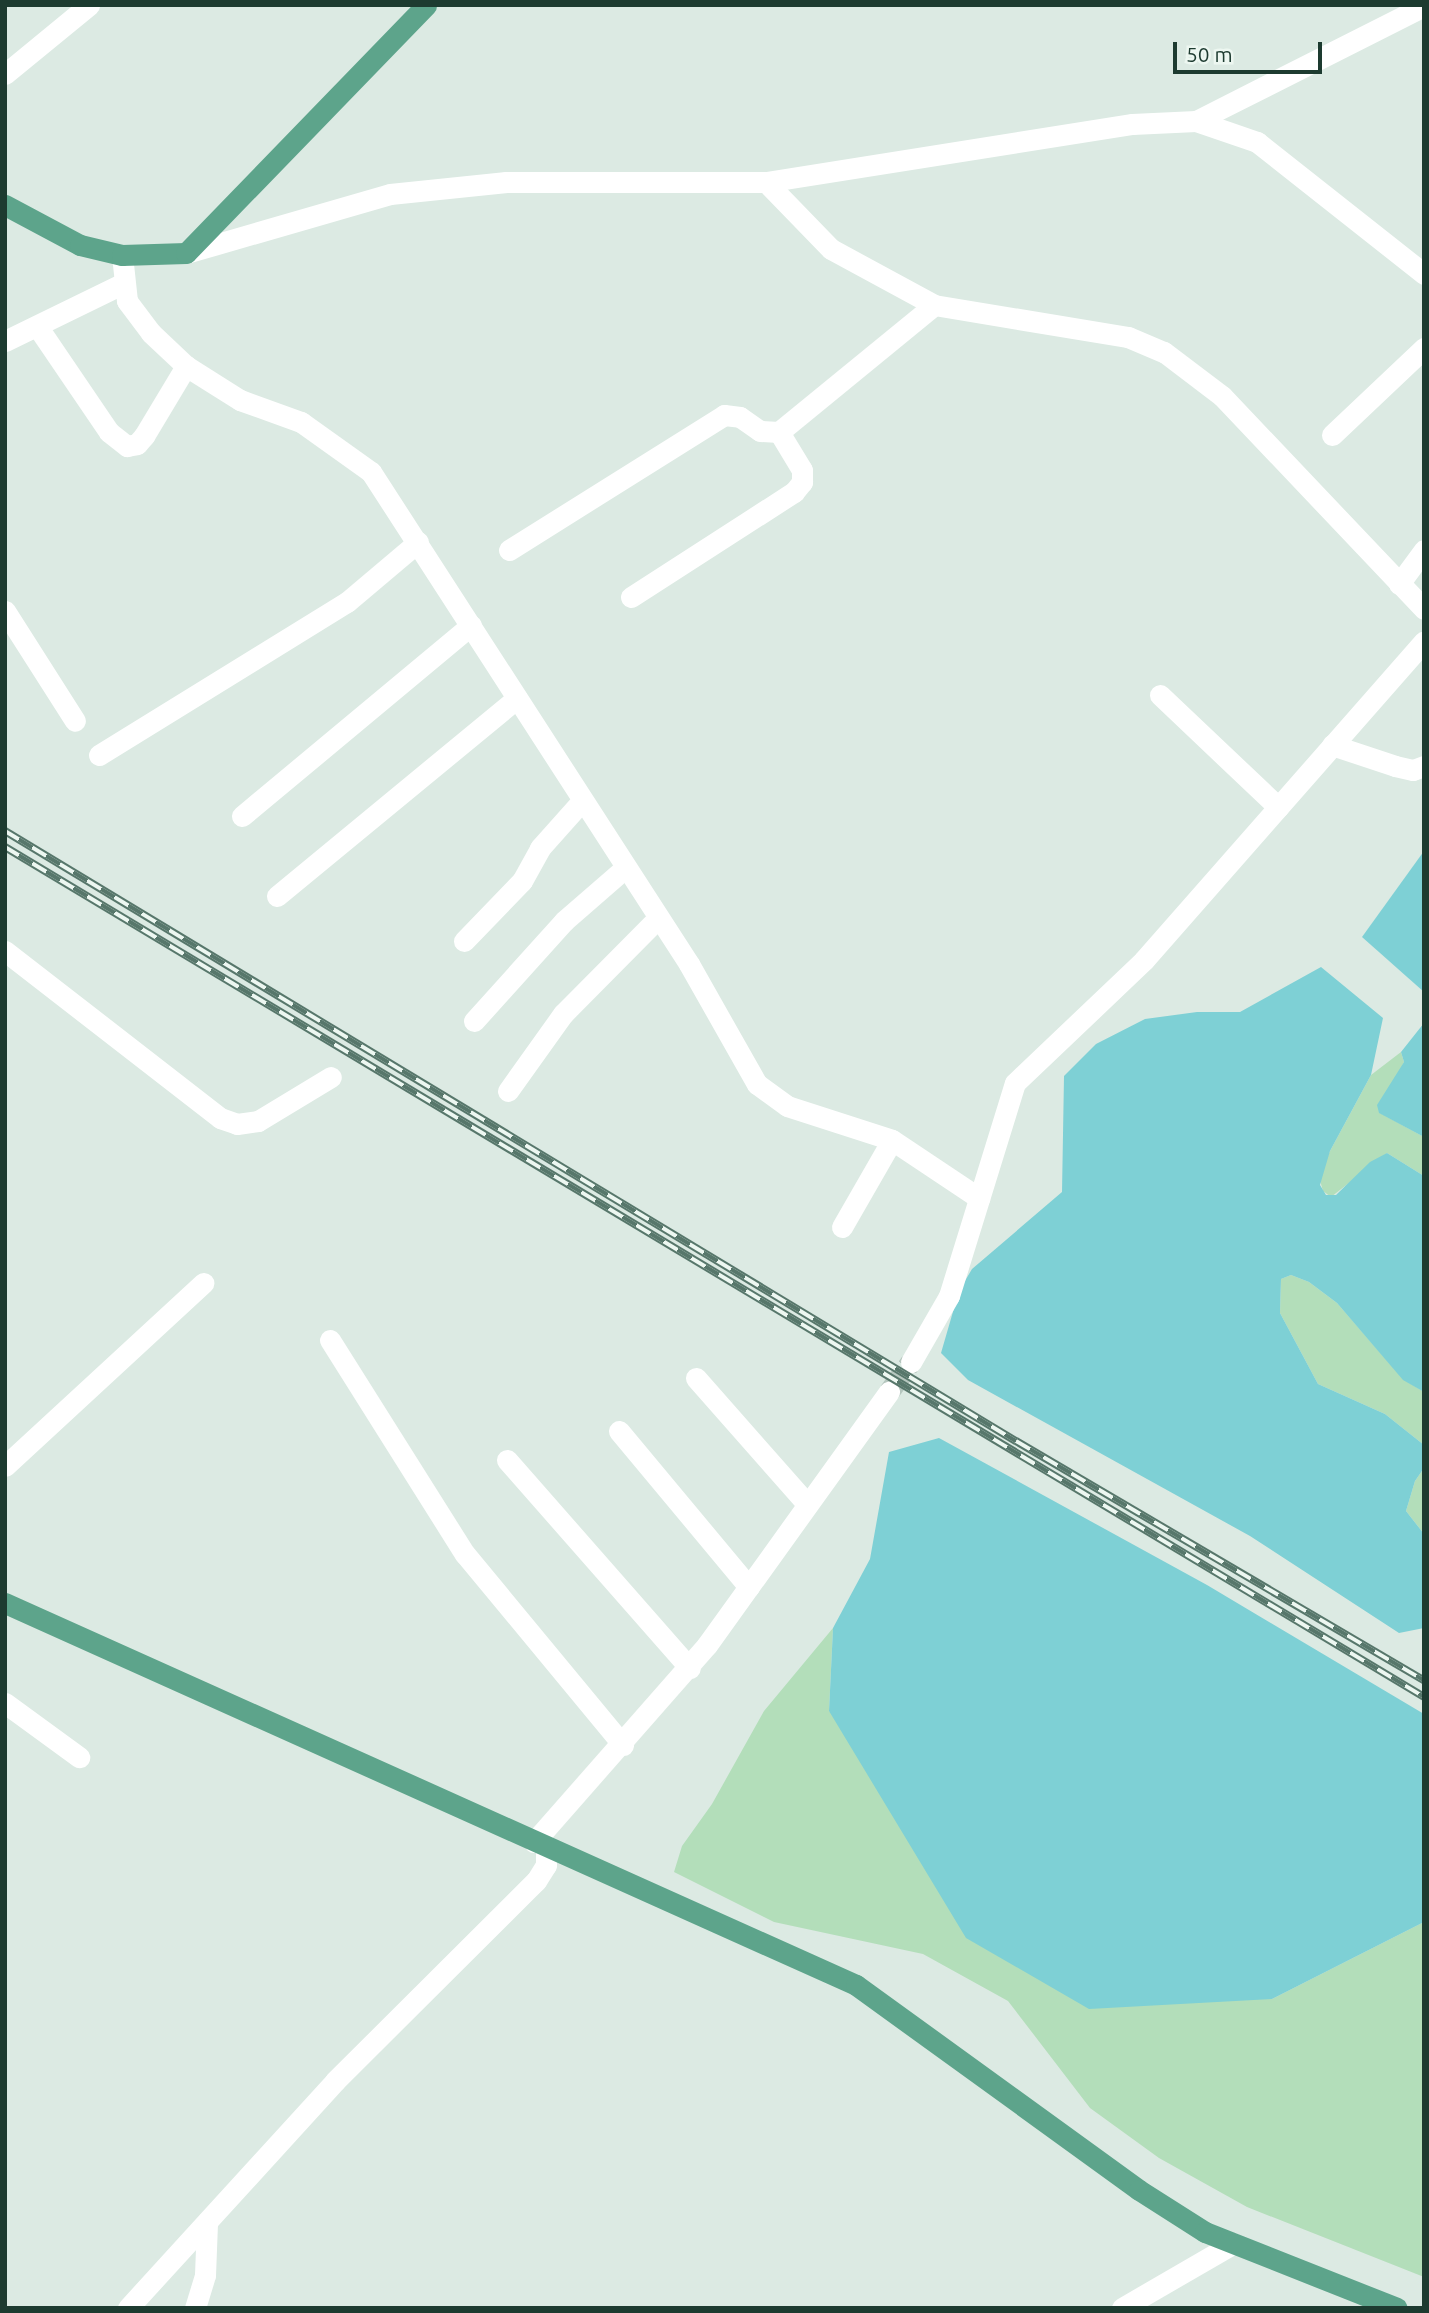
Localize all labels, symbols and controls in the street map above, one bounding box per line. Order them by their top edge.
scale bar [1177,28,1326,72]
text: 50 m [1186,42,1233,66]

